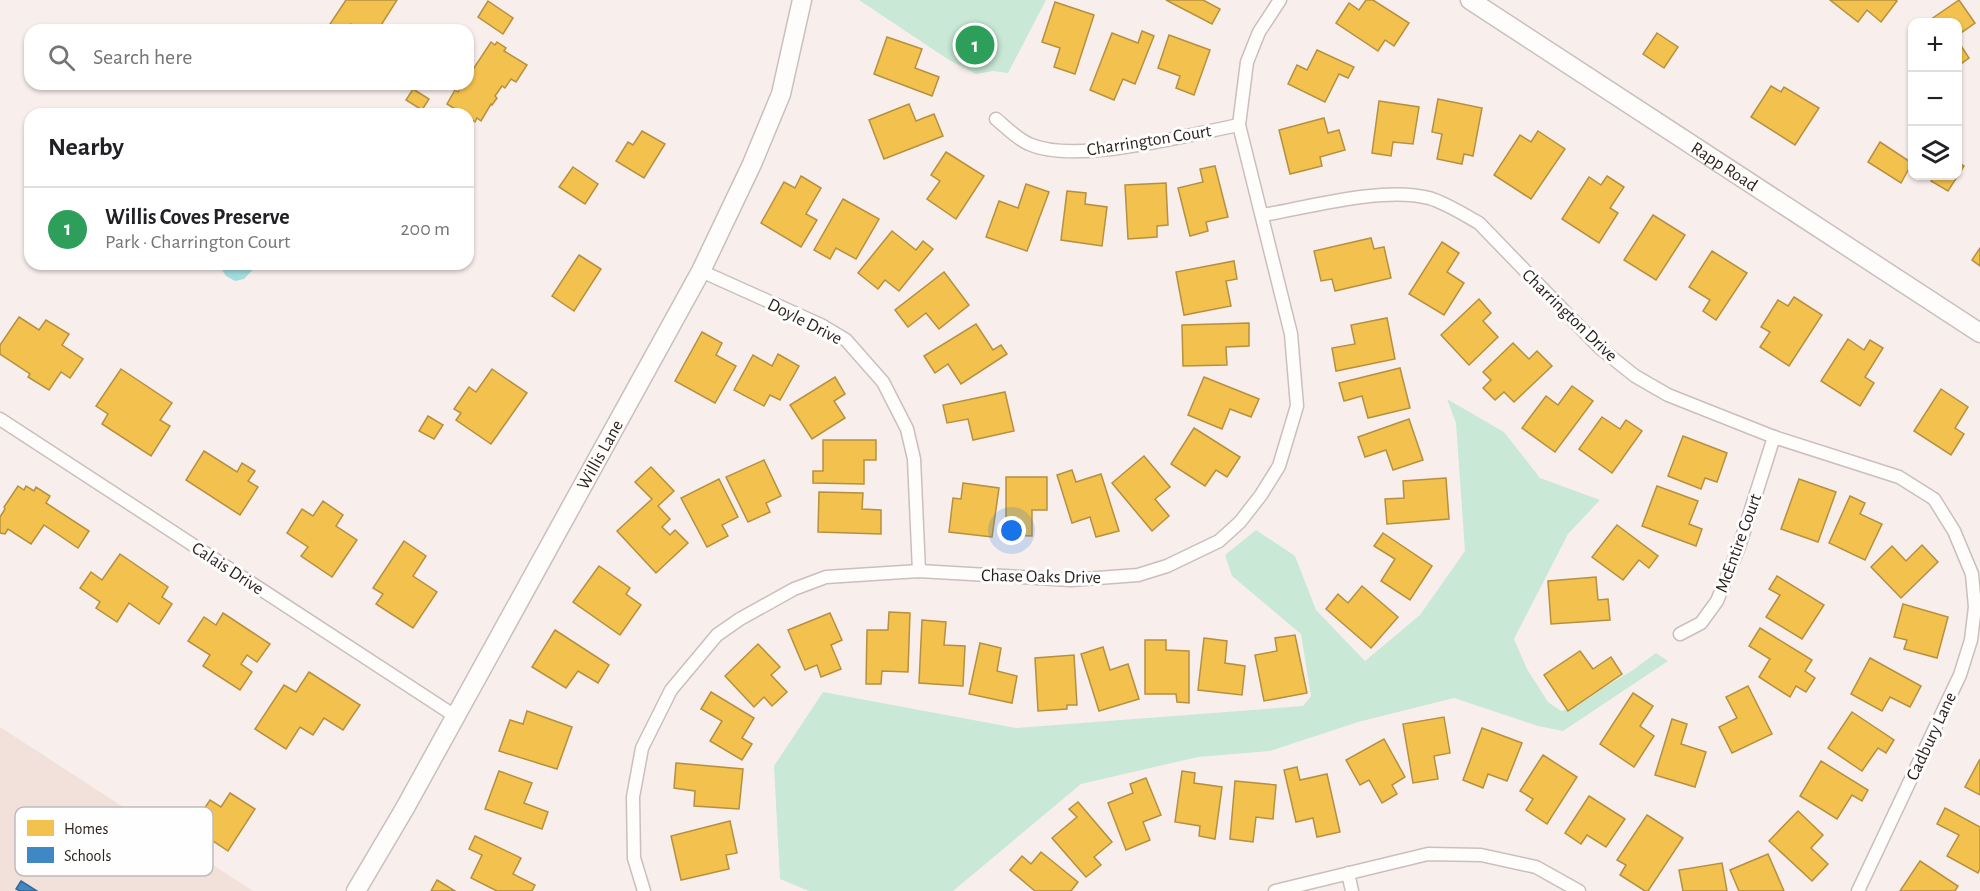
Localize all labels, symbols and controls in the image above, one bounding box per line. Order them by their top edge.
map controls [1908,18,1962,180]
button: + [1908,18,1962,72]
pin: 1 [956,22,994,68]
search box [24,24,474,90]
icon: search [45,41,78,74]
text: Search here [93,46,192,68]
button: − [1908,72,1962,126]
street label: Charrington Court [1086,122,1213,160]
button: layers [1908,126,1962,180]
text: Nearby [48,134,124,160]
street label: Rapp Road [1688,139,1760,195]
text: Willis Coves Preserve [105,206,290,228]
text: 1 [64,219,71,239]
text: 200 m [400,219,450,239]
text: Park · Charrington Court [105,232,290,252]
street label: Charrington Drive [1518,266,1620,366]
street label: Doyle Drive [764,295,845,348]
street label: Willis Lane [574,417,627,493]
street label: McEntire Court [1713,491,1765,595]
your location [997,516,1026,545]
street label: Calais Drive [188,539,267,599]
street label: Chase Oaks Drive [981,567,1101,587]
street label: Cadbury Lane [1904,690,1960,783]
legend [15,807,213,876]
text: Homes [64,821,108,837]
text: Schools [64,848,111,864]

